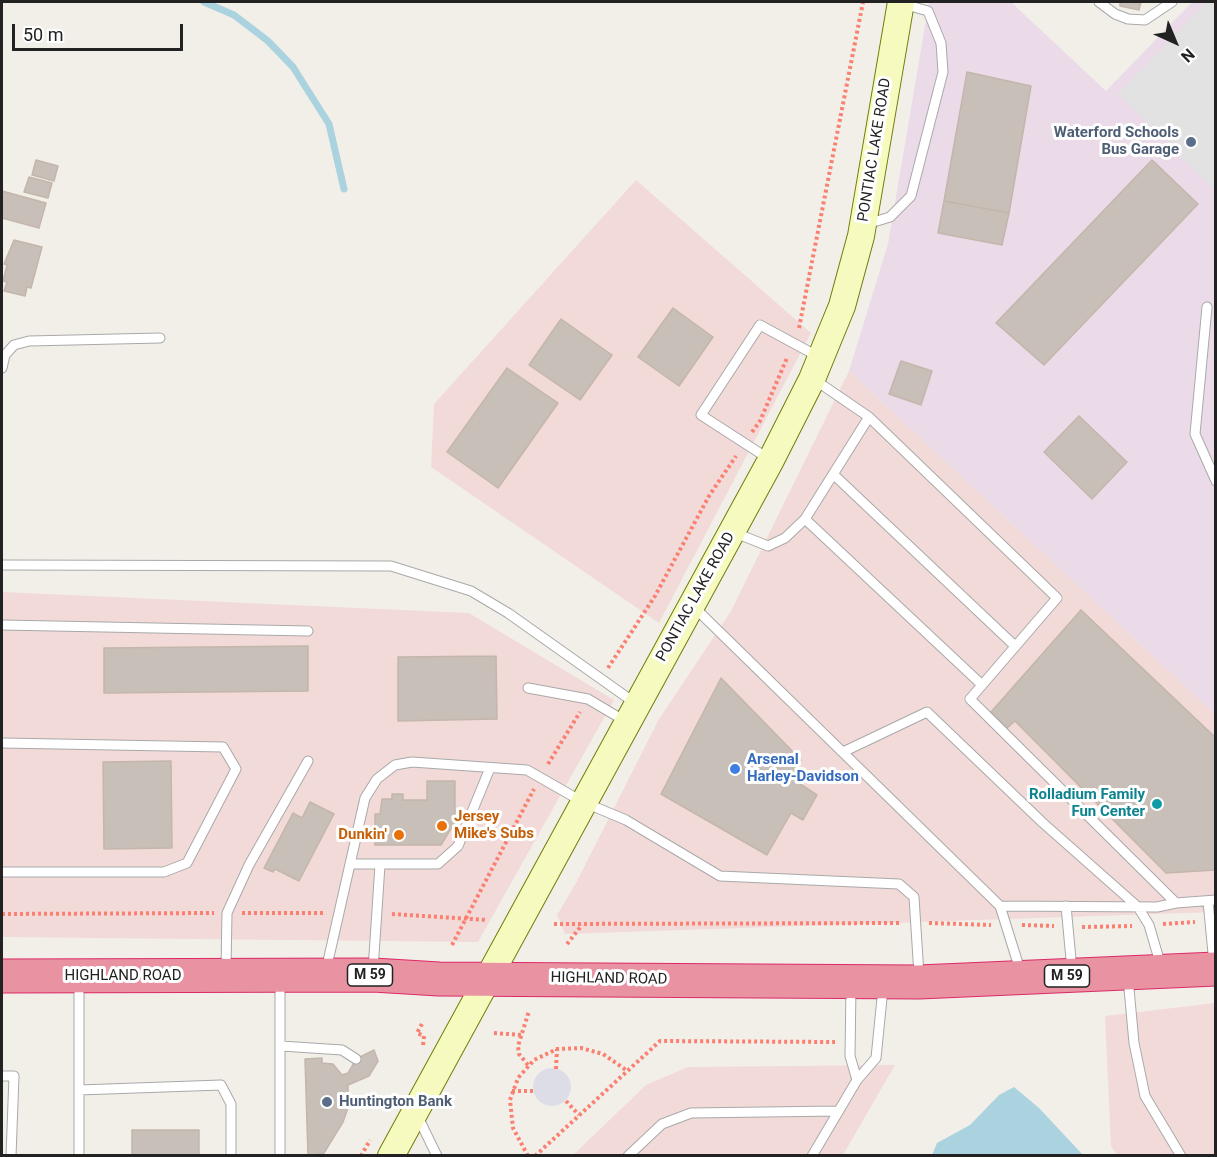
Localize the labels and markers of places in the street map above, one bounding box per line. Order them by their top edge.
place label: Waterford Schools Bus Garage [1054,124,1179,159]
marker: Waterford Schools Bus Garage [1184,135,1198,149]
place label: Arsenal Harley-Davidson [747,751,859,786]
marker: Arsenal Harley-Davidson [728,762,742,776]
place label: Rolladium Family Fun Center [1029,786,1145,821]
marker: Rolladium Family Fun Center [1150,797,1164,811]
place label: Jersey Mike's Subs [454,808,534,843]
marker: Jersey Mike's Subs [435,819,449,833]
place label: Dunkin' [338,826,387,844]
marker: Dunkin' [392,828,406,842]
place label: Huntington Bank [339,1093,452,1111]
marker: Huntington Bank [320,1095,334,1109]

